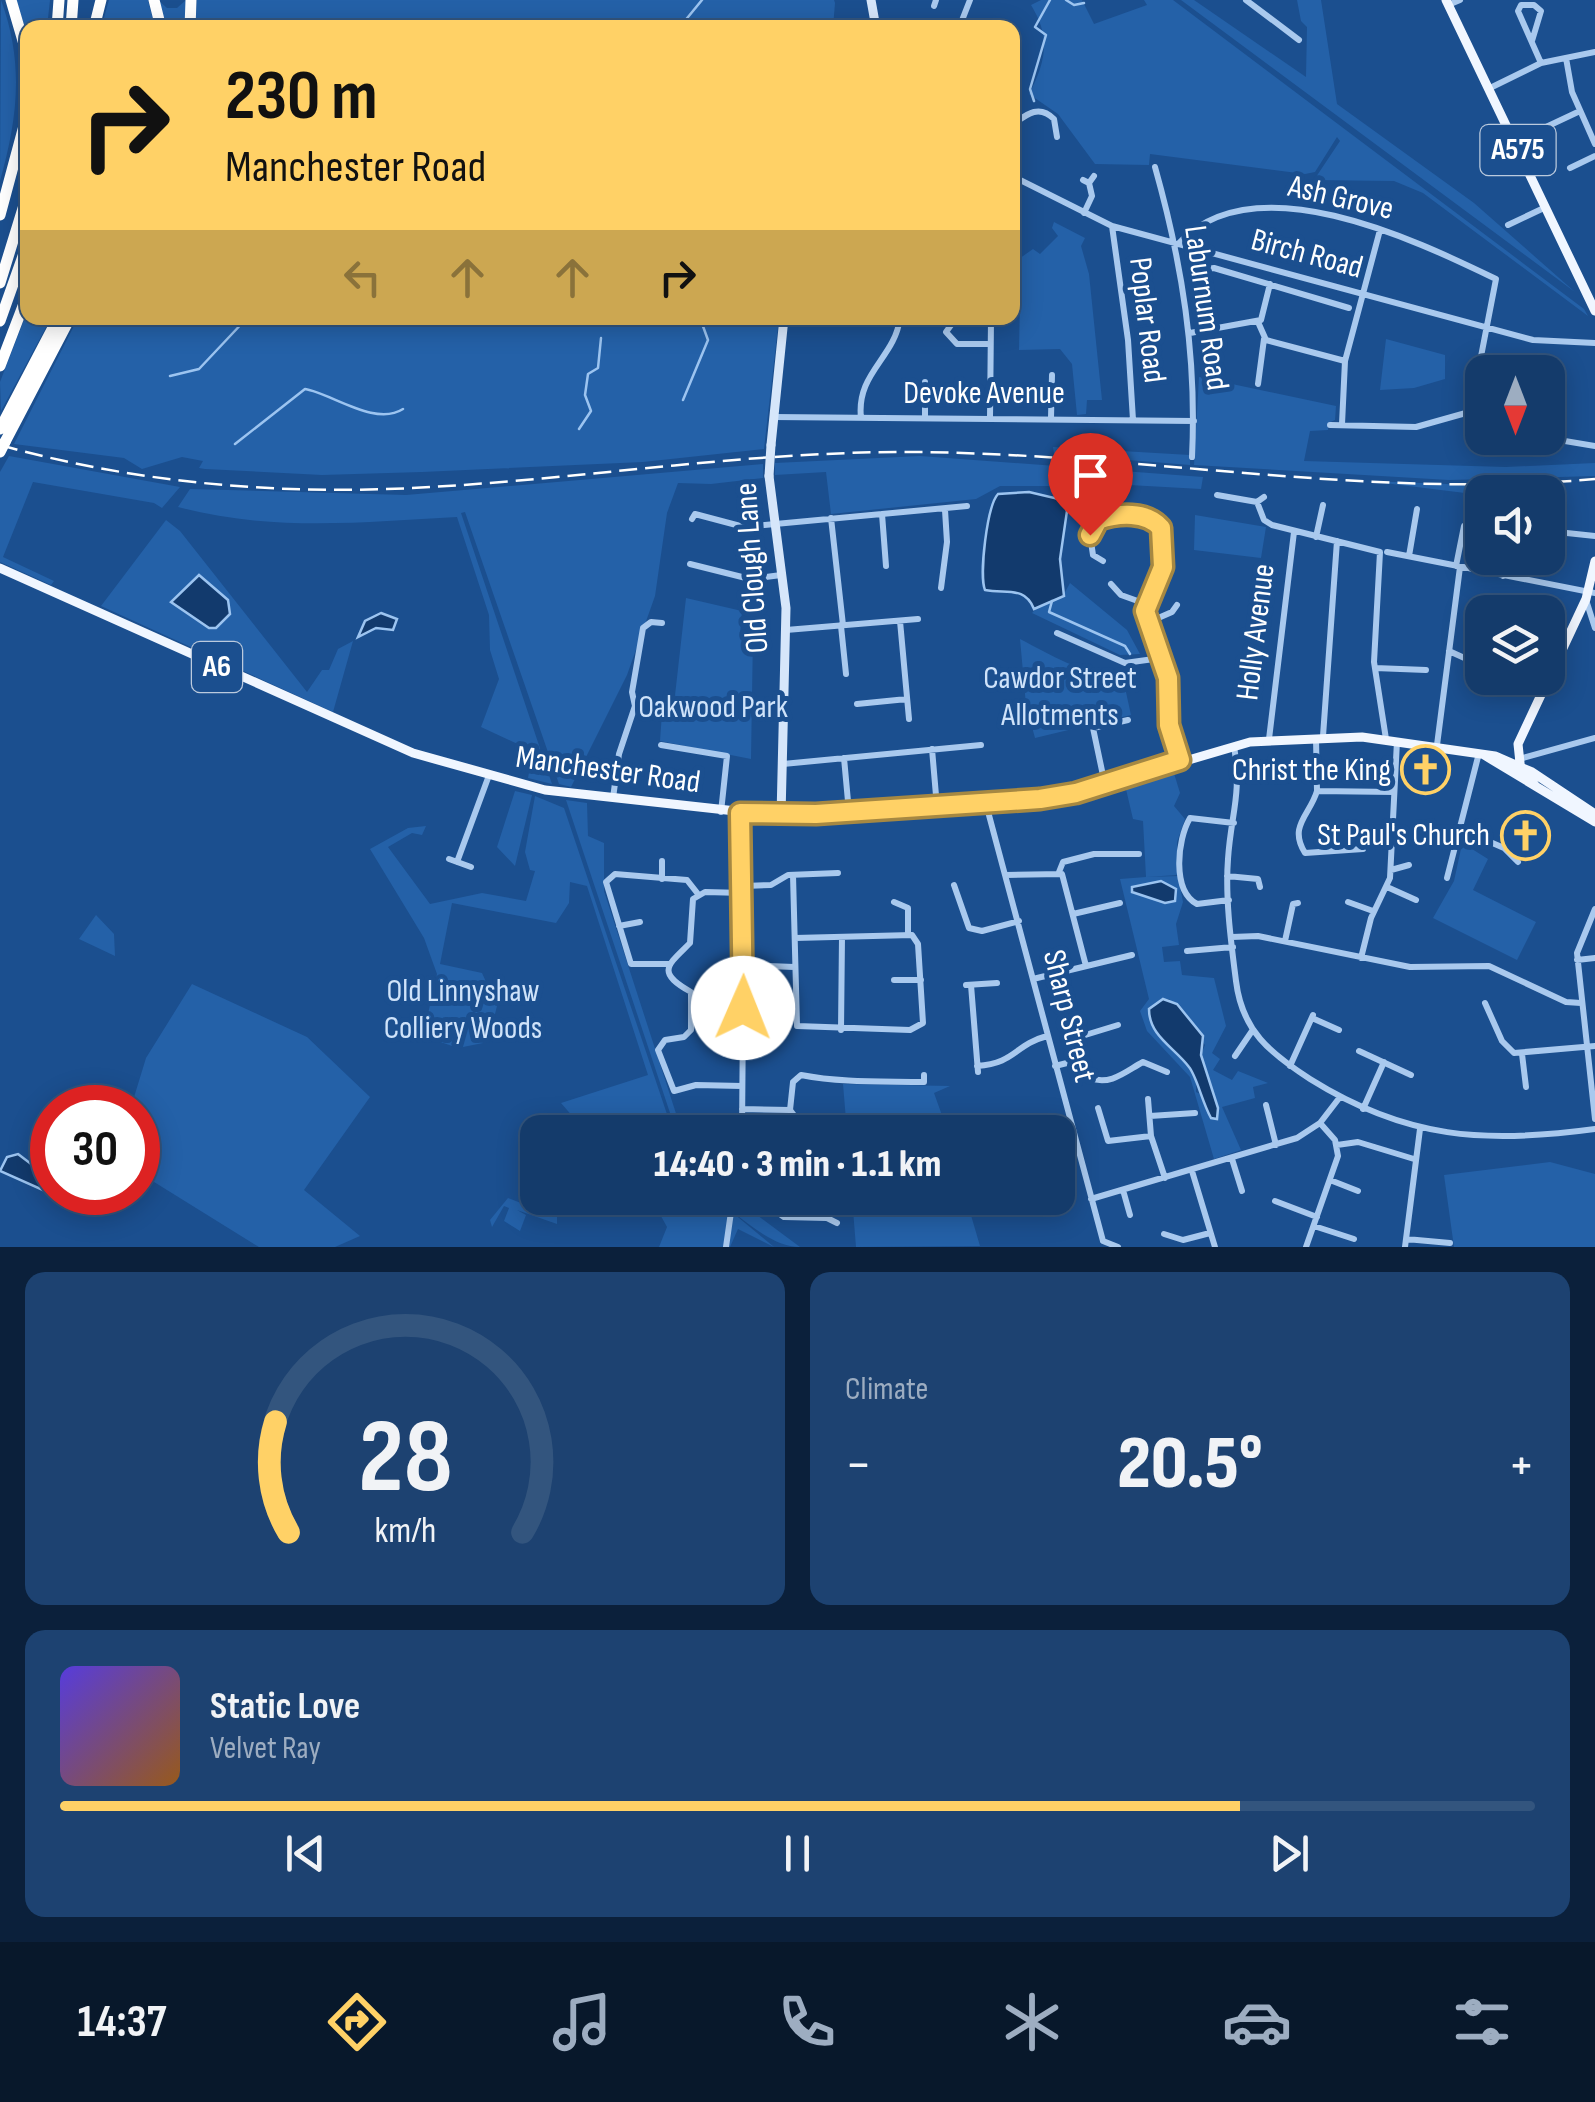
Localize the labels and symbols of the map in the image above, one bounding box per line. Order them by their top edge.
road number: A575 [1480,125,1556,175]
street label: Ash Grove [1284,167,1397,229]
street label: Birch Road [1247,220,1367,288]
street label: Laburnum Road [1175,223,1237,393]
street label: Poplar Road [1120,255,1174,385]
north arrow [1465,355,1565,455]
street label: Devoke Avenue [903,374,1065,413]
pin [1048,433,1133,536]
street label: Old Clough Lane [727,482,777,654]
street label: Holly Avenue [1228,562,1284,702]
road number: A6 [192,642,242,692]
park label: Cawdor Street Allotments [983,659,1137,735]
park label: Oakwood Park [638,688,788,727]
street label: Manchester Road [513,738,703,802]
church icon: Christ the King [1400,744,1452,796]
place label: Christ the King [1232,751,1391,790]
church icon: St Paul's Church [1499,809,1551,861]
place label: St Paul's Church [1317,816,1490,855]
street label: Sharp Street [1034,946,1104,1086]
position arrow [691,956,795,1060]
park label: Old Linnyshaw Colliery Woods [384,972,542,1048]
speed limit sign: 30 [30,1085,160,1215]

